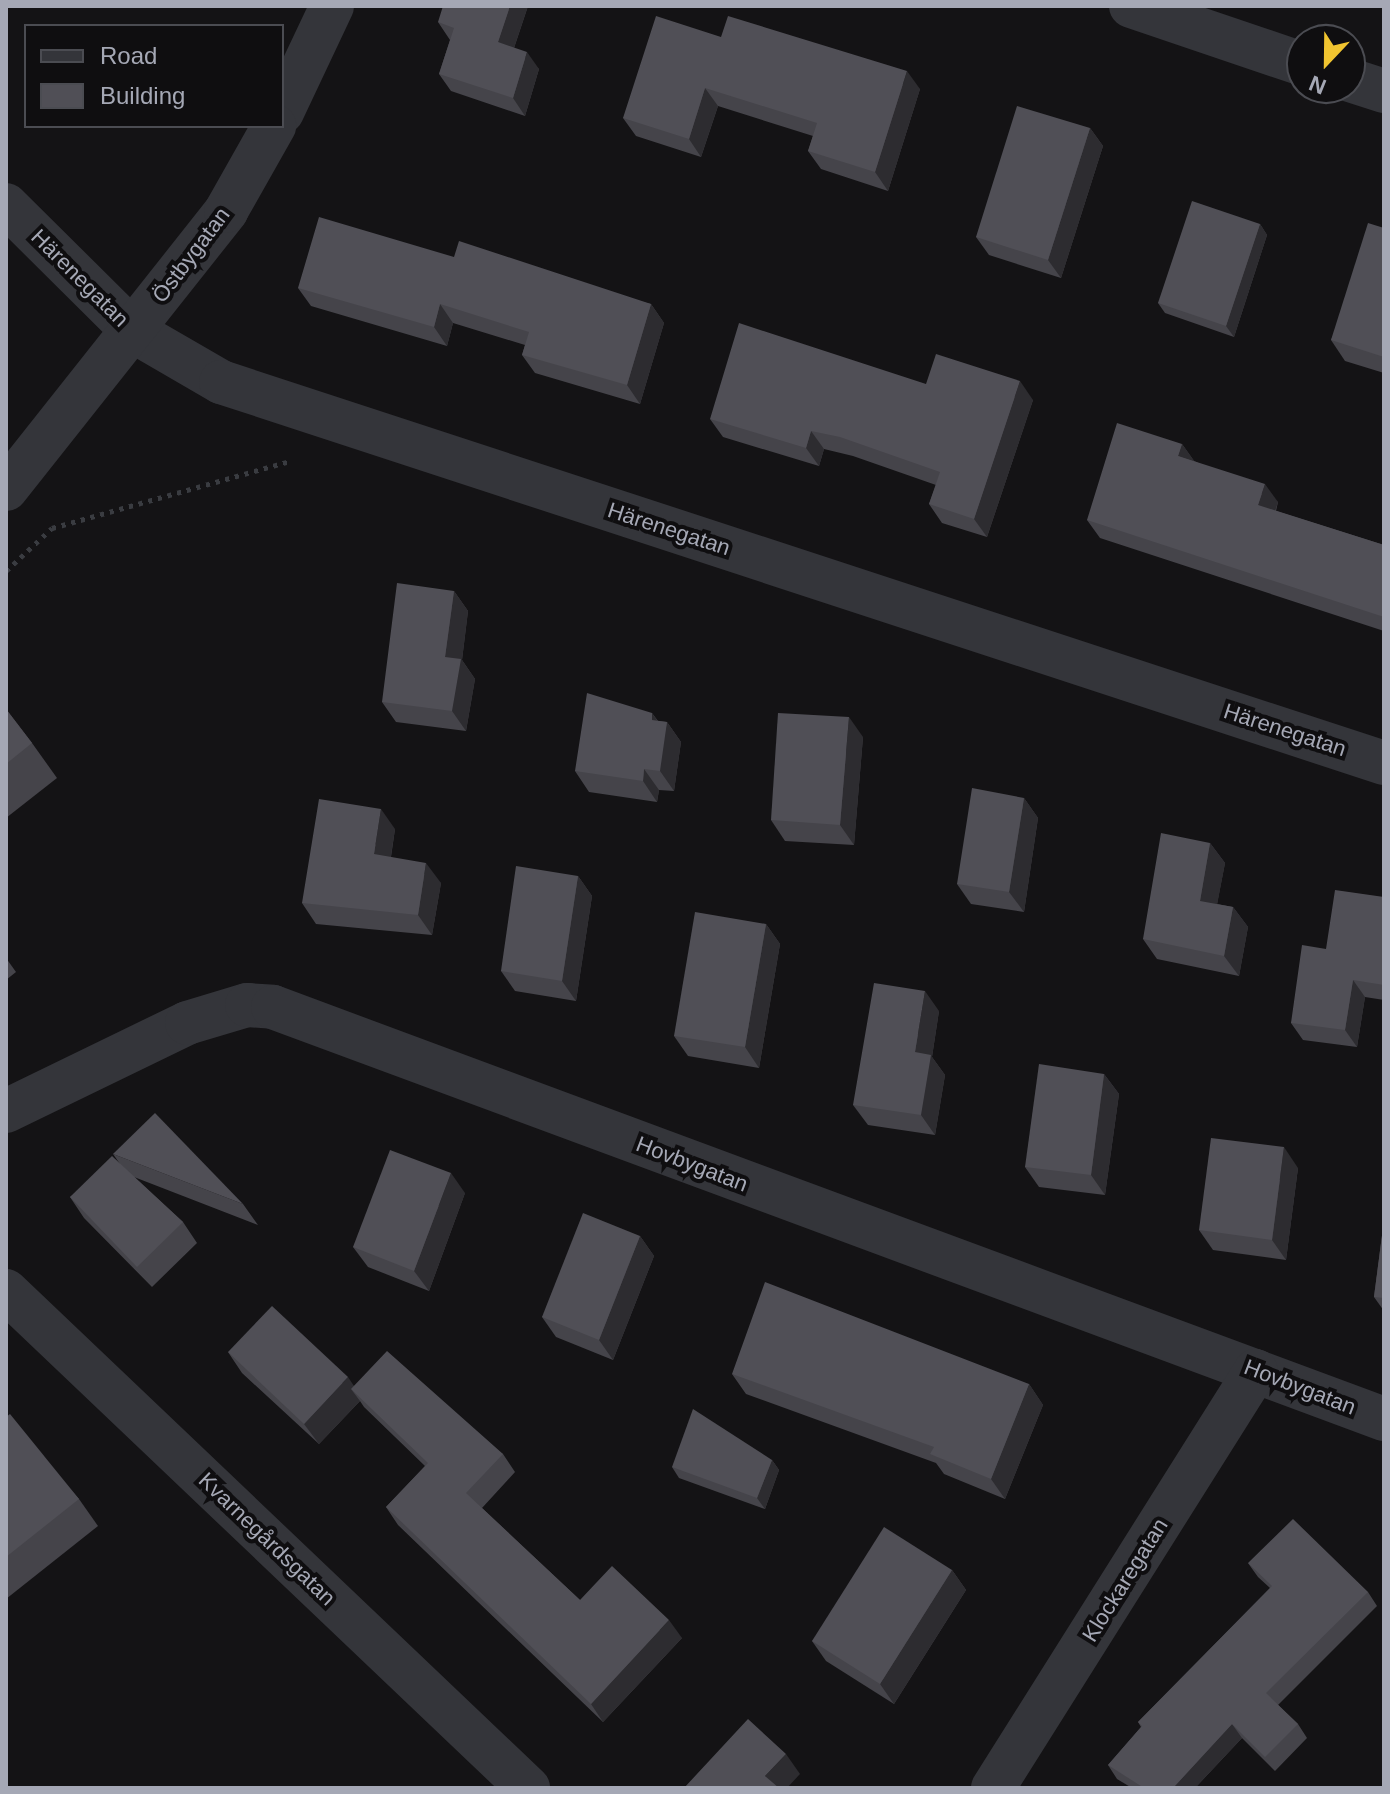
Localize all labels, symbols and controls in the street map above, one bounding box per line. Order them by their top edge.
legend [24,24,284,128]
north arrow [1286,24,1366,104]
text: Road [100,42,157,69]
text: N [1306,70,1330,99]
text: Building [100,82,185,109]
street label: Östbygatan [147,202,235,308]
street label: Härenegatan [26,224,134,332]
street label: Härenegatan [604,497,734,561]
street label: Härenegatan [1220,698,1350,762]
street label: Hovbygatan [632,1131,752,1197]
street label: Hovbygatan [1240,1354,1360,1420]
street label: Kvarnegårdsgatan [193,1467,341,1611]
street label: Klockaregatan [1077,1513,1173,1647]

